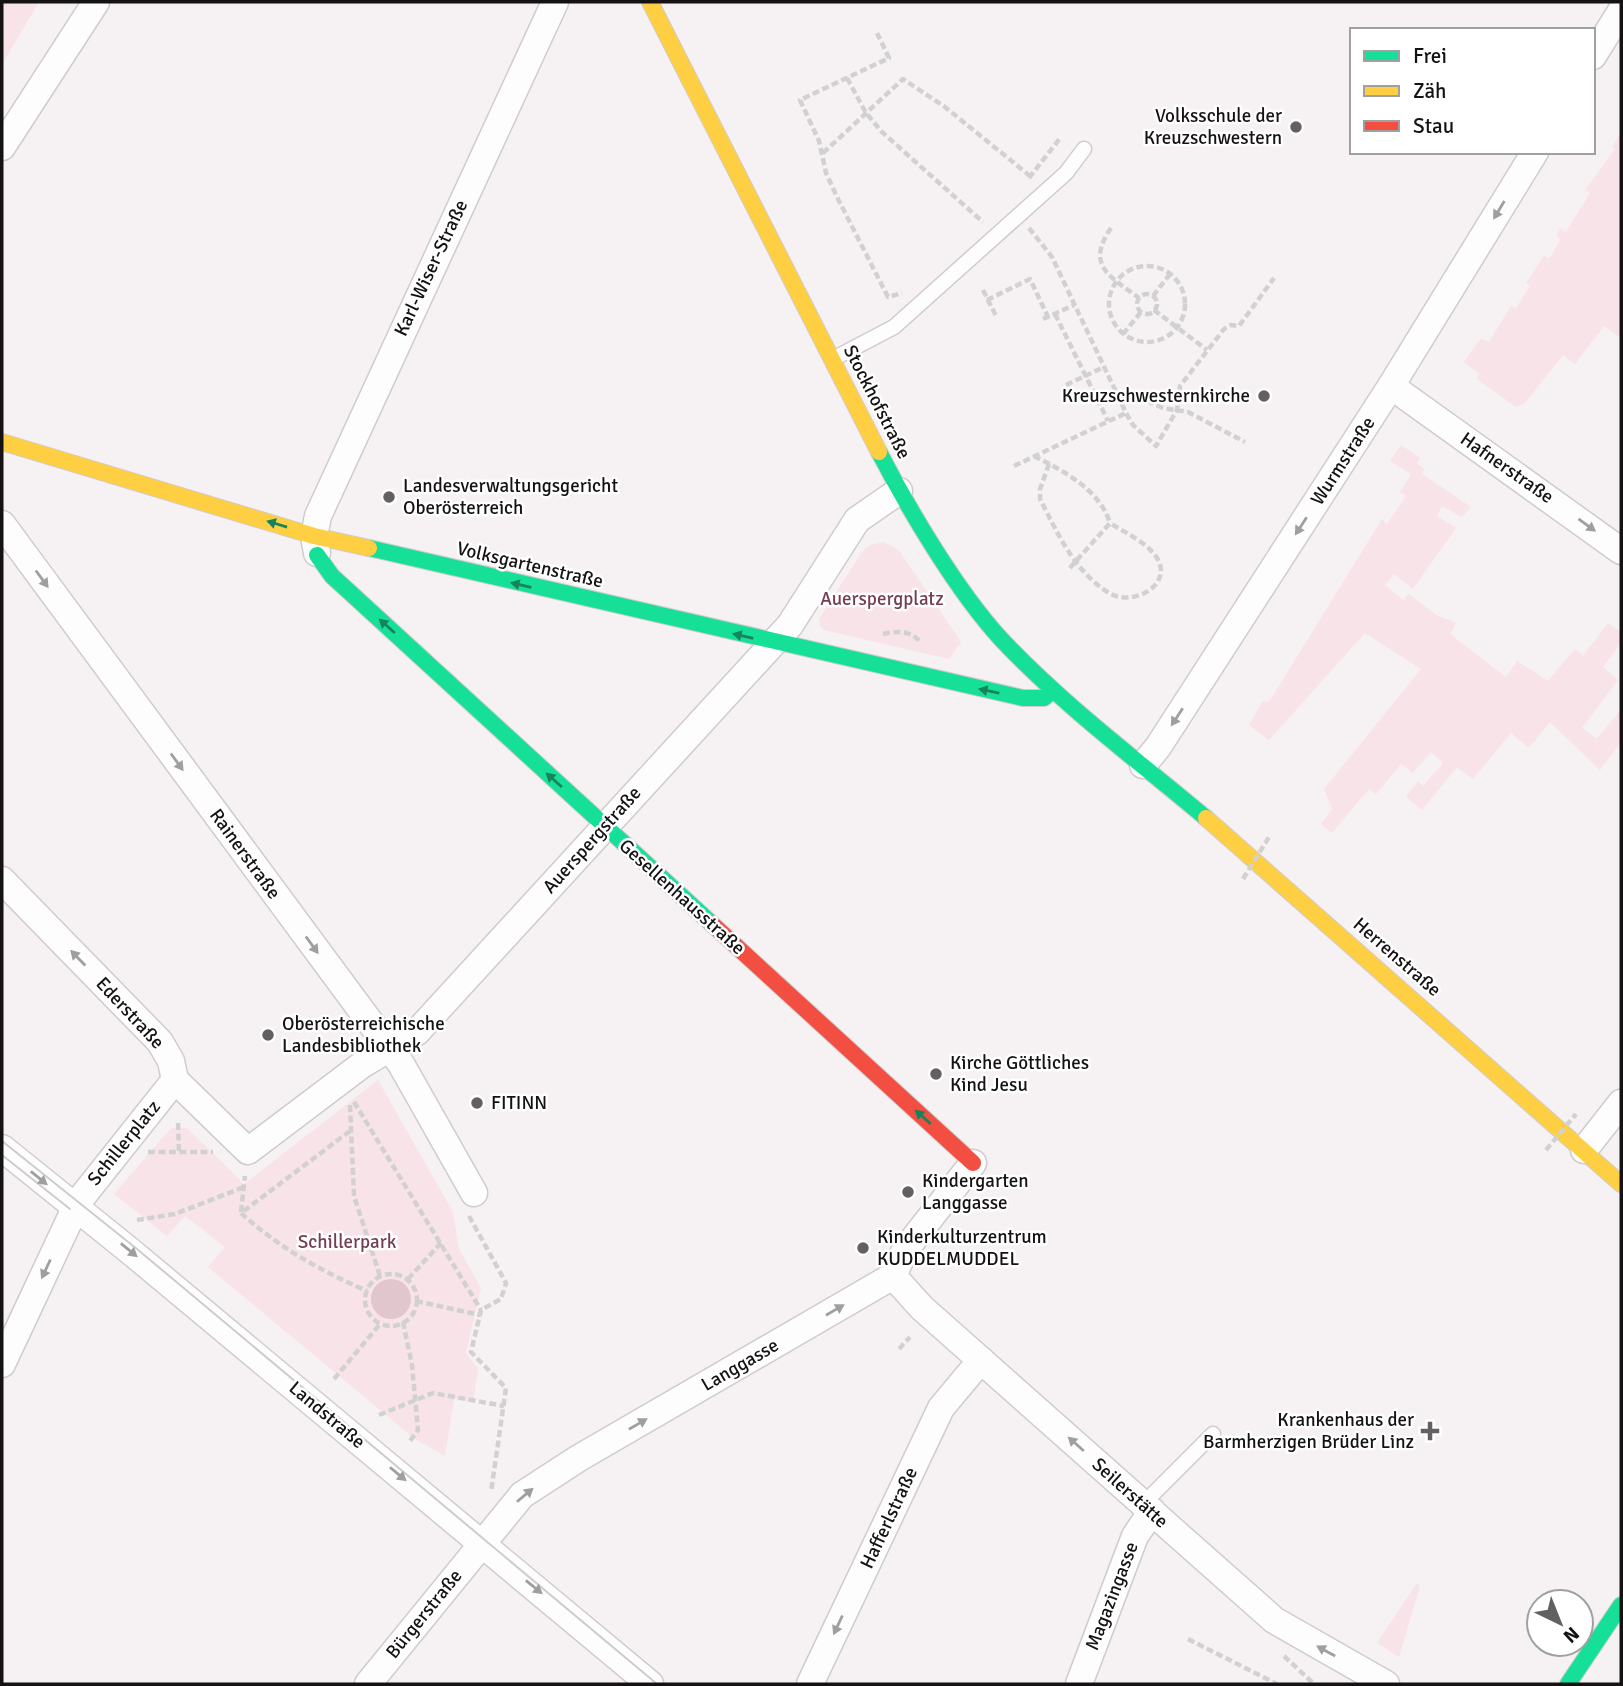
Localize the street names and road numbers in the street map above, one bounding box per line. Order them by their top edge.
street label: Karl-Wiser-Straße [389,196,473,340]
street label: Stockhofstraße [838,341,916,463]
street label: Wurmstraße [1305,412,1381,510]
street label: Hafnerstraße [1456,427,1558,509]
street label: Volksgartenstraße [454,536,606,594]
street label: Auerspergstraße [538,781,646,899]
street label: Rainerstraße [204,804,286,904]
street label: Gesellenhausstraße [614,834,750,960]
street label: Herrenstraße [1348,912,1446,1002]
street label: Ederstraße [91,972,169,1054]
street label: Schillerplatz [82,1096,166,1190]
street label: Langgasse [697,1333,783,1397]
street label: Landstraße [284,1376,370,1454]
street label: Seilerstätte [1087,1453,1173,1533]
street label: Hafferlstraße [855,1463,923,1573]
street label: Magazingasse [1080,1538,1144,1654]
street label: Bürgerstraße [381,1564,467,1664]

